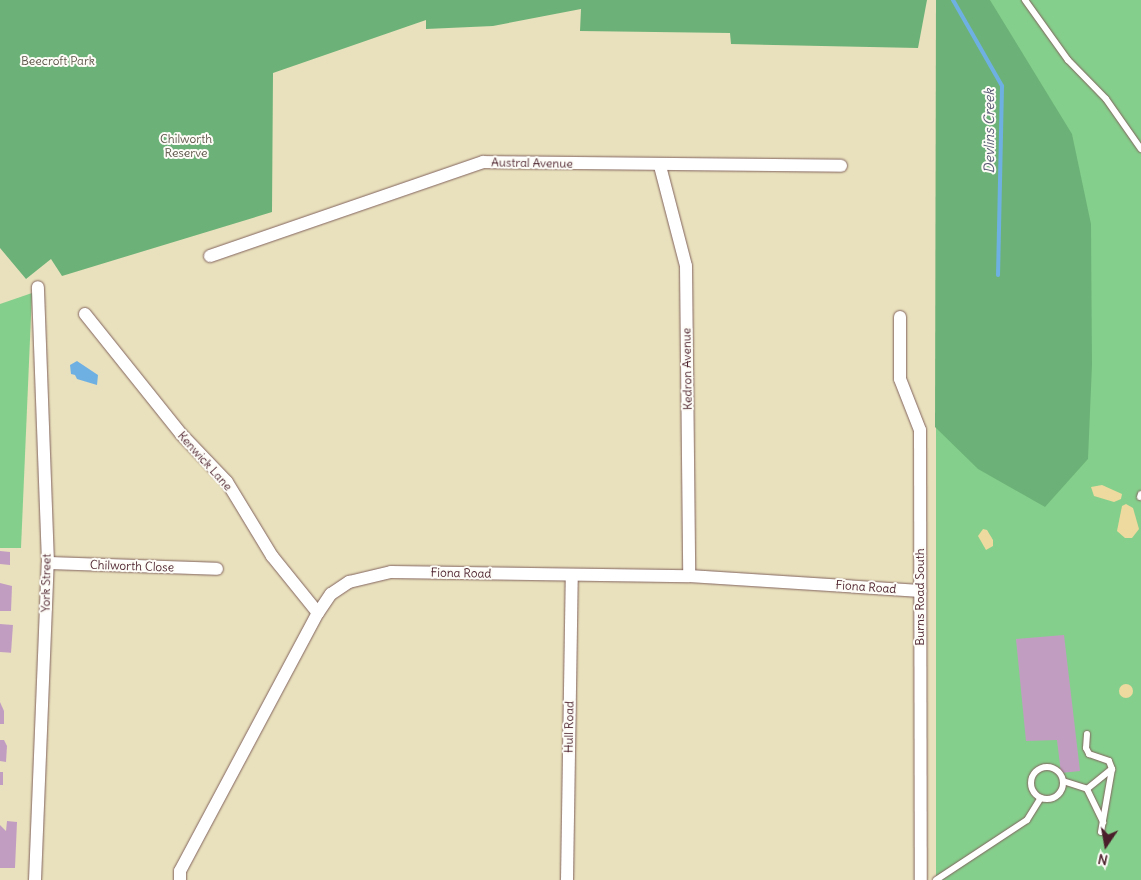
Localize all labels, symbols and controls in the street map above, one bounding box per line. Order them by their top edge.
park label: Beecroft Park [21,54,95,68]
water label: Devlins Creek [981,89,997,173]
park label: Chilworth Reserve [160,132,212,160]
street label: Austral Avenue [491,155,573,171]
street label: Kedron Avenue [679,328,695,410]
street label: Kenwick Lane [175,429,235,493]
street label: Burns Road South [913,548,927,646]
street label: York Street [38,554,54,612]
street label: Chilworth Close [90,557,174,575]
street label: Fiona Road [430,565,492,581]
street label: Fiona Road [835,578,897,596]
street label: Hull Road [561,701,577,753]
north arrow [1081,820,1131,870]
text: N [1096,850,1109,869]

